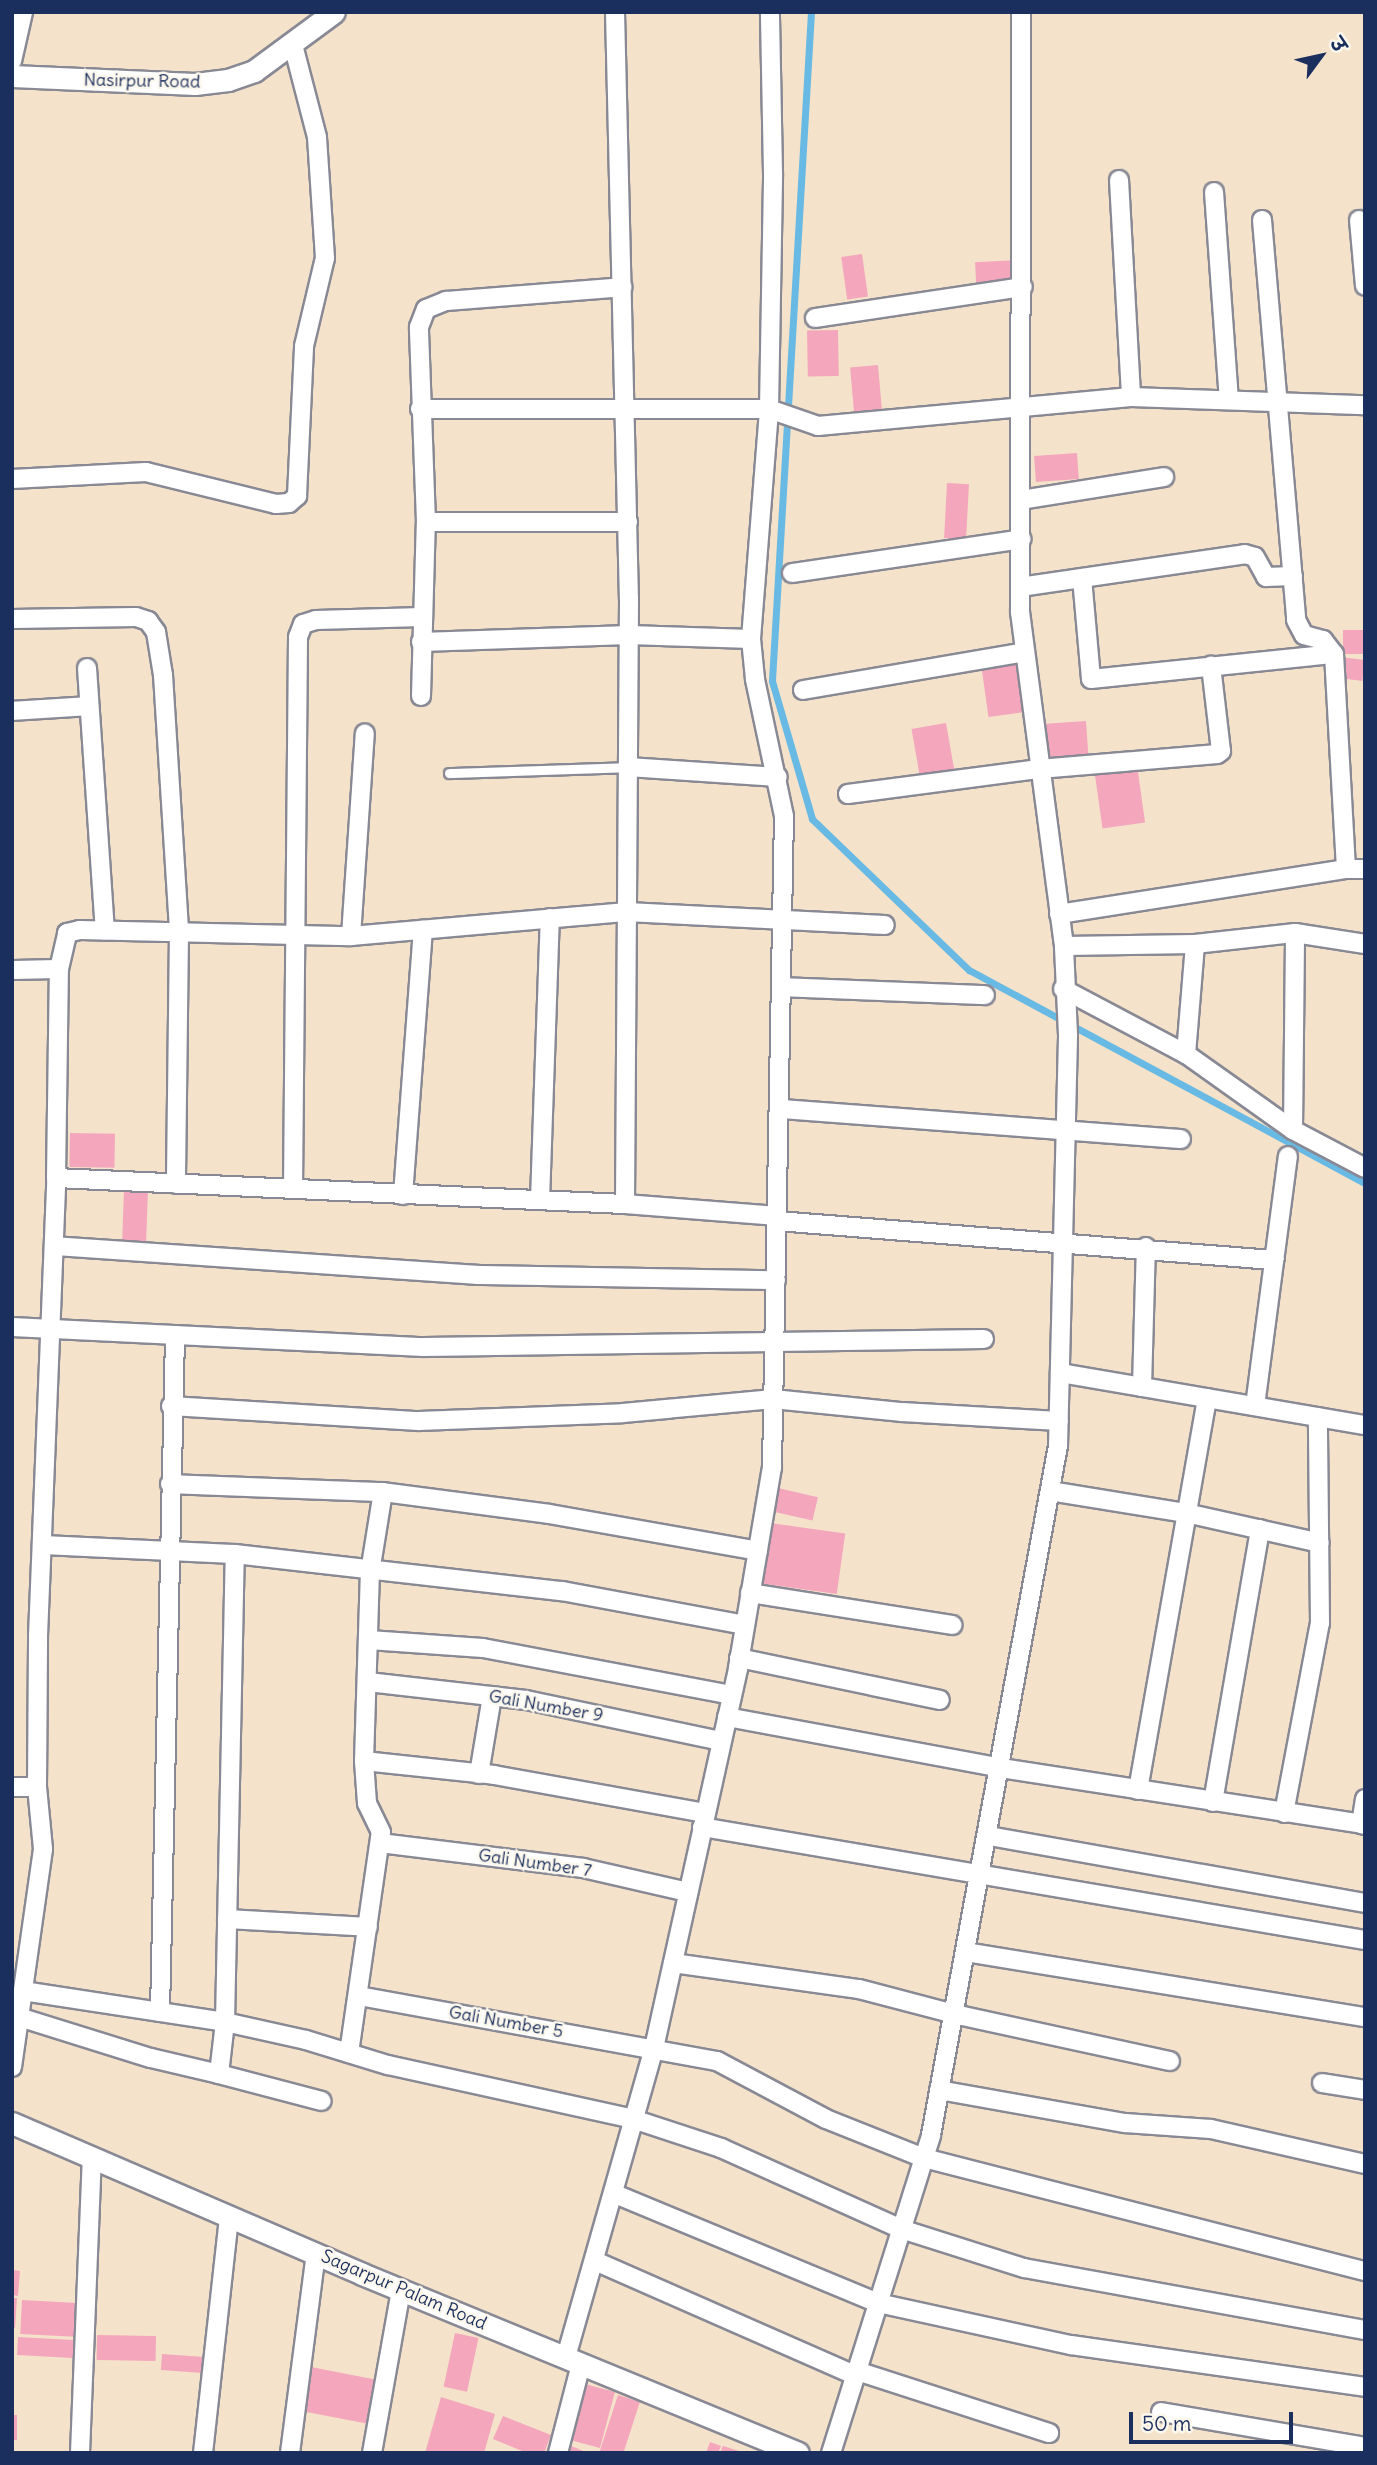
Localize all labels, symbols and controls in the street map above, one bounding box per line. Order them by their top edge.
north arrow [1286,21,1356,91]
text: उ [1325,33,1352,56]
street label: Nasirpur Road [83,69,201,93]
street label: Gali Number 9 [487,1685,605,1727]
street label: Gali Number 7 [477,1844,593,1882]
street label: Gali Number 5 [447,2001,565,2043]
street label: Sagarpur Palam Road [318,2245,490,2335]
scale bar [1132,2398,1296,2442]
text: 50 m [1142,2410,1191,2437]

